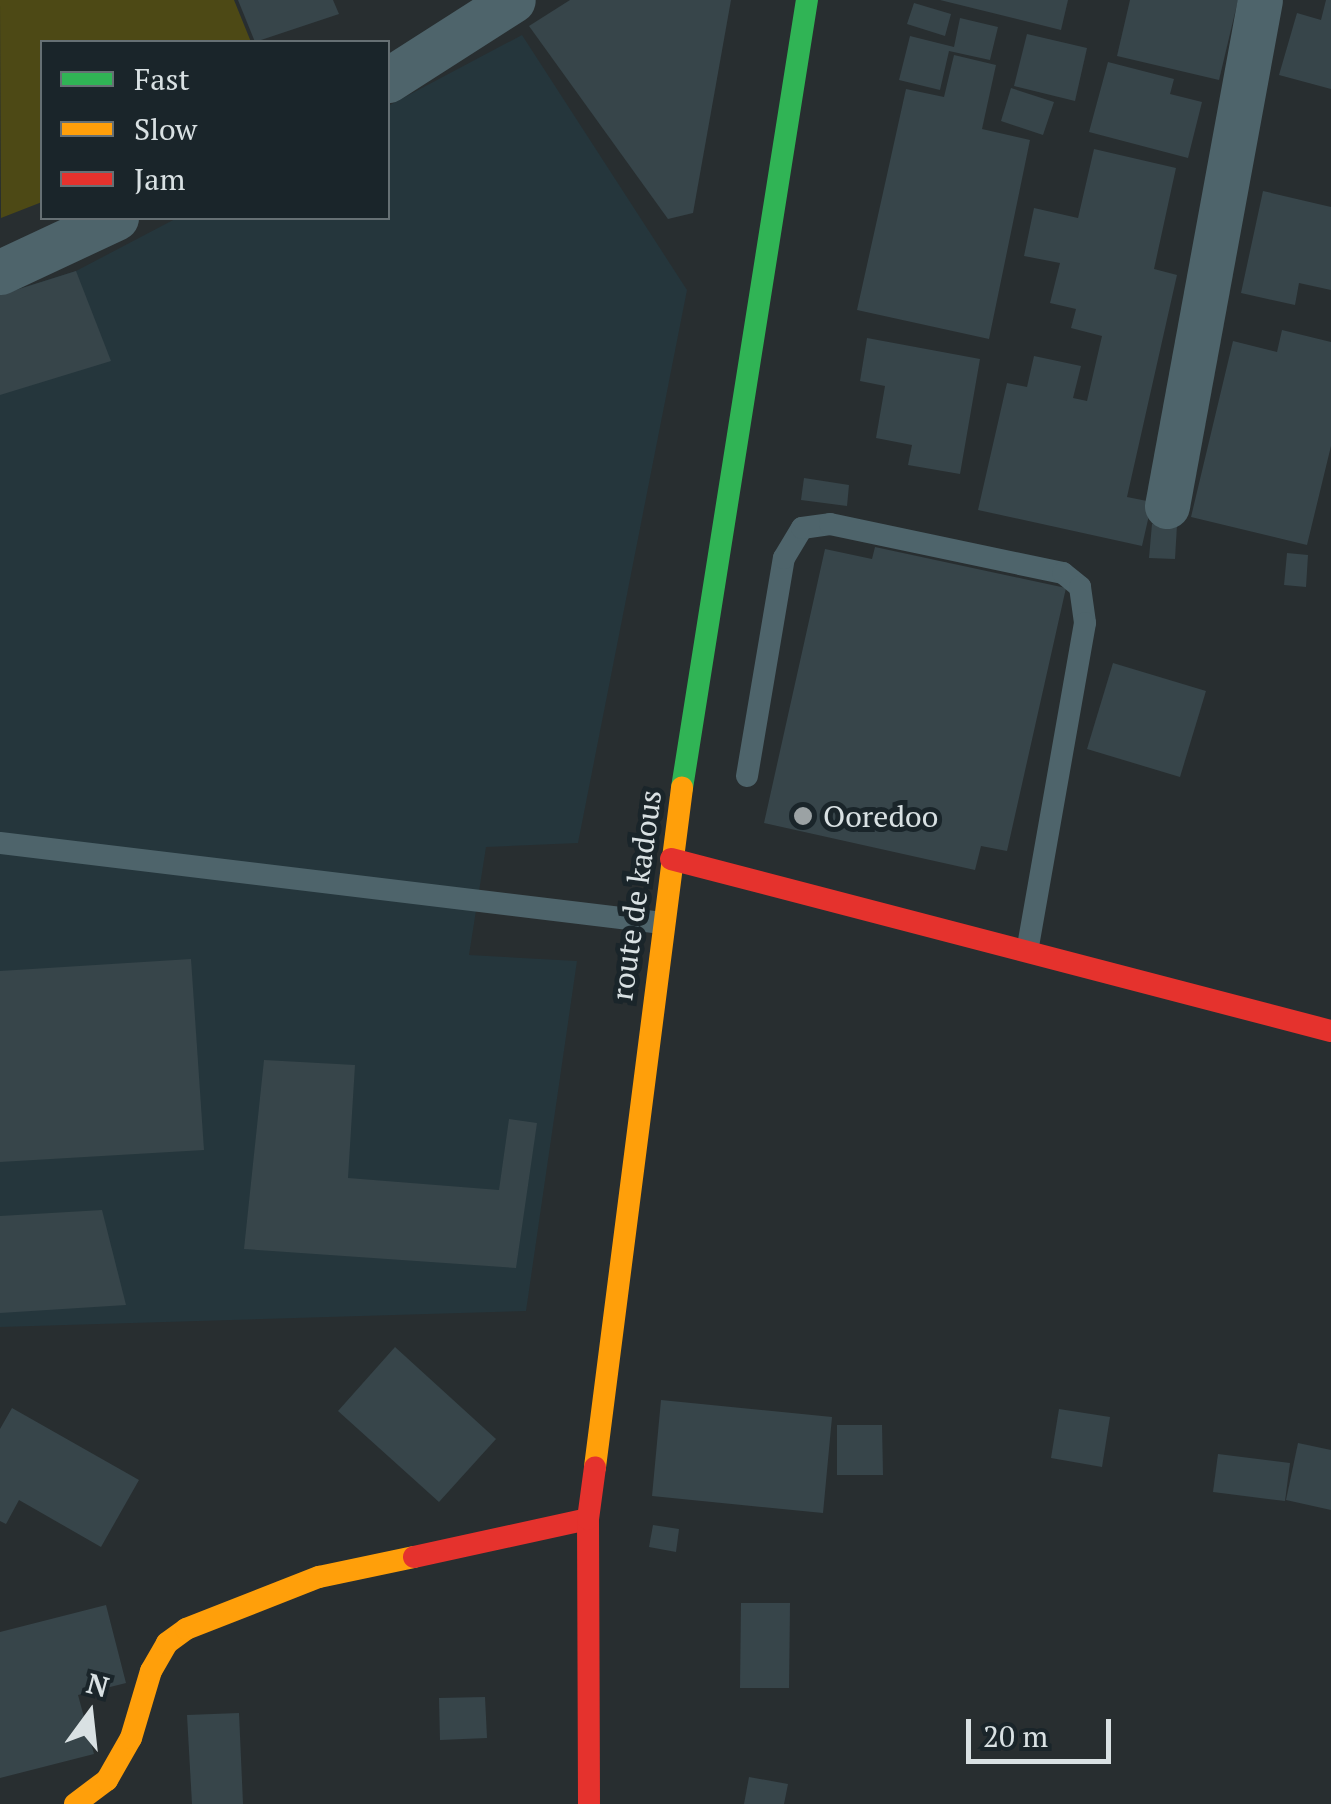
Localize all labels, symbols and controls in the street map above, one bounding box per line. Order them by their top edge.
legend [40,40,390,220]
text: Fast [134,59,190,99]
text: Slow [134,109,197,149]
text: Jam [134,159,185,199]
street label: route de kadous [603,788,669,1002]
place label: Ooredoo [823,798,938,834]
marker: Ooredoo [792,805,814,827]
north arrow [40,1664,140,1764]
text: N [83,1664,113,1705]
scale bar [971,1699,1116,1761]
text: 20 m [983,1716,1048,1756]

